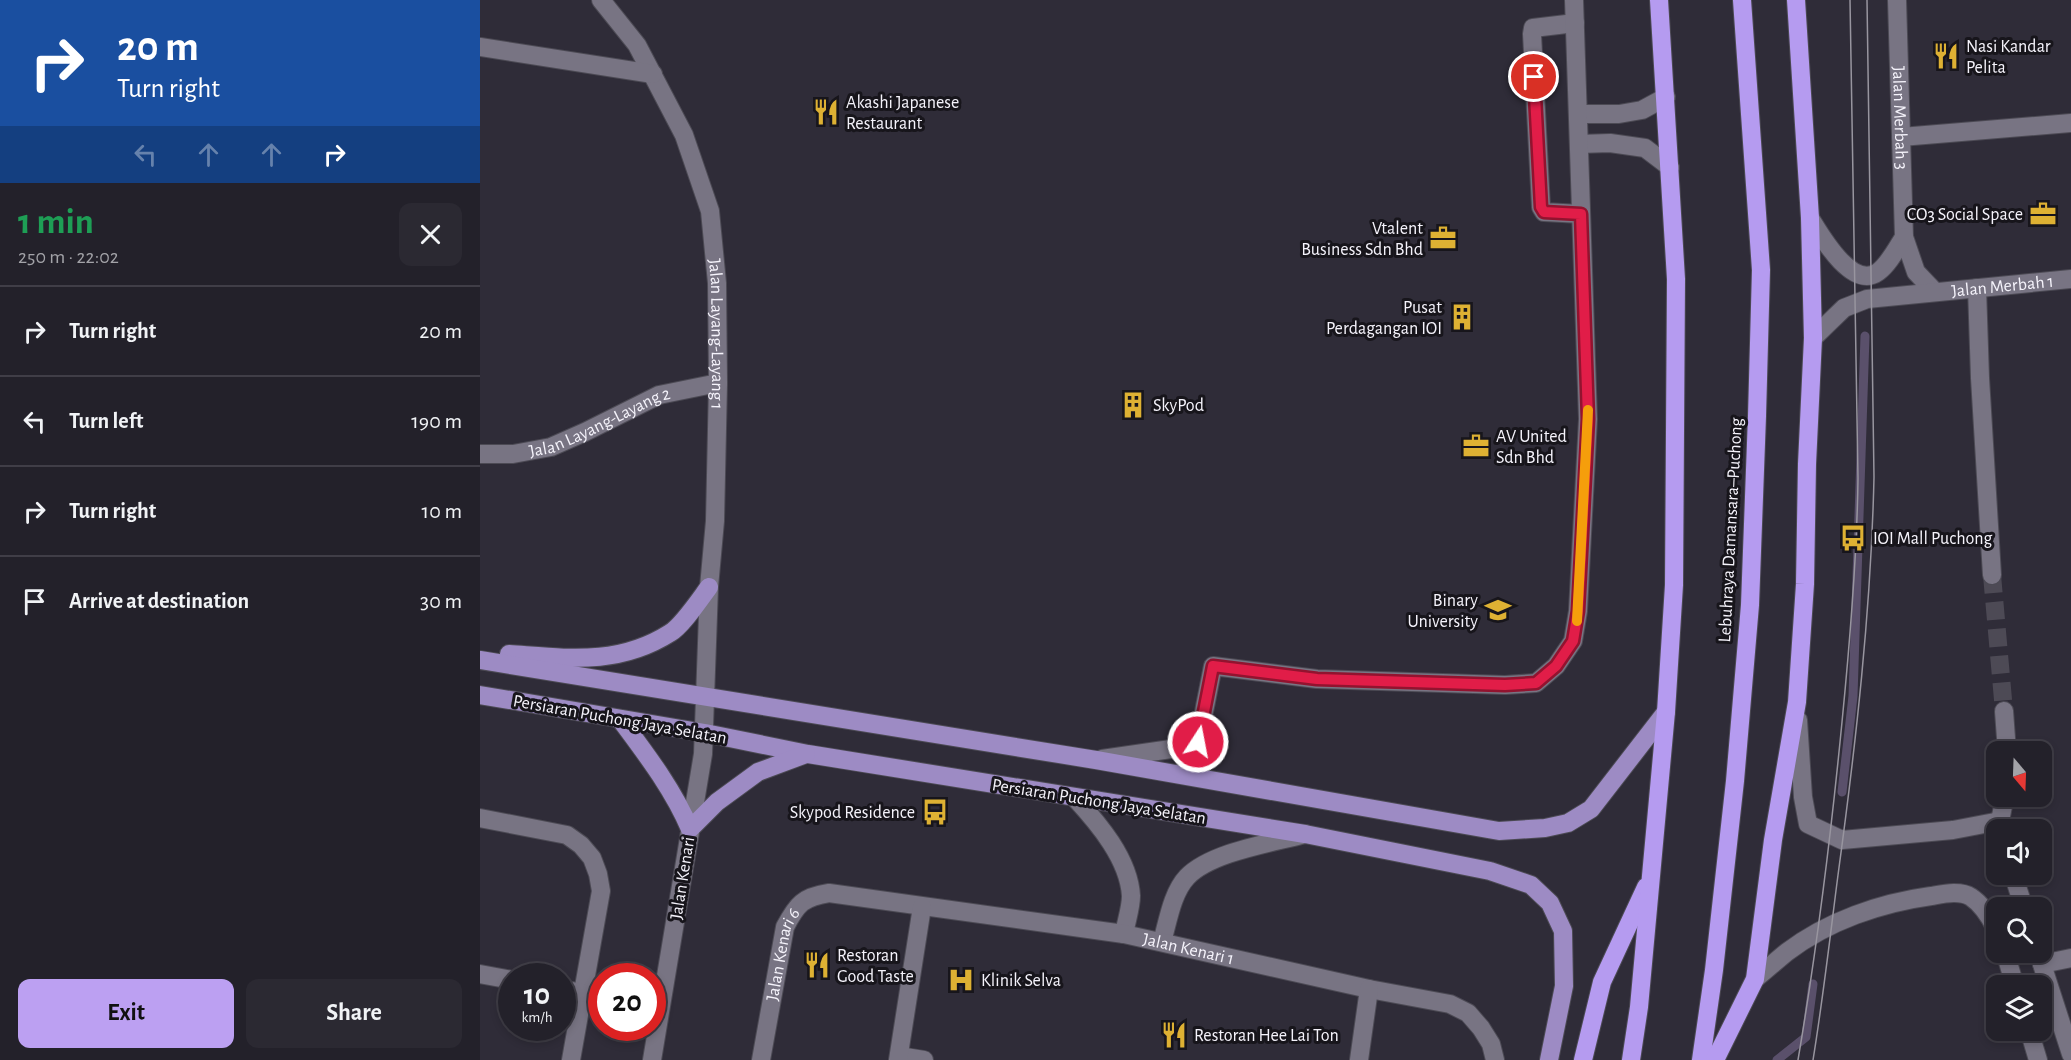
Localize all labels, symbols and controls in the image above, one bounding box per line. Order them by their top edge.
icon: right [18,24,96,102]
text: 20 m [117,26,199,68]
place label: Nasi Kandar Pelita [1966,38,2051,77]
restaurant icon: Nasi Kandar Pelita [1931,41,1961,71]
pin [1508,51,1559,102]
icon: arrive [1517,60,1550,93]
street label: Jalan Merbah 3 [1889,66,1910,170]
text: Turn right [117,75,220,102]
place label: Akashi Japanese Restaurant [846,94,959,133]
restaurant icon: Akashi Japanese Restaurant [811,97,841,127]
icon: left [129,138,162,171]
icon: ahead [192,138,225,171]
icon: ahead [255,138,288,171]
icon: right [318,138,351,171]
office icon: CO3 Social Space [2028,199,2058,229]
button: close [399,203,462,266]
text: 1 min [18,204,94,240]
place label: CO3 Social Space [1907,206,2023,224]
place label: Vtalent Business Sdn Bhd [1301,220,1423,259]
office icon: Vtalent Business Sdn Bhd [1428,223,1458,253]
text: 250 m · 22:02 [18,247,119,267]
street label: Jalan Layang-Layang 1 [705,258,726,410]
street label: Jalan Merbah 1 [1951,273,2055,301]
place label: Pusat Perdagangan IOI [1326,299,1442,338]
building icon: Pusat Perdagangan IOI [1447,302,1477,332]
icon: right [18,315,51,348]
text: Turn right [69,320,156,342]
text: 20 m [419,320,462,342]
street label: Jalan Layang-Layang 2 [528,385,672,461]
building icon: SkyPod [1118,390,1148,420]
place label: SkyPod [1153,397,1204,415]
icon: left [18,405,51,438]
text: Turn left [69,410,143,432]
text: 190 m [411,410,462,432]
street label: Lebuhraya Damansara–Puchong [1716,417,1746,643]
place label: AV United Sdn Bhd [1496,428,1567,467]
office icon: AV United Sdn Bhd [1461,431,1491,461]
icon: right [18,495,51,528]
text: Turn right [69,500,156,522]
text: 10 m [422,500,462,522]
bus stop icon: IOI Mall Puchong [1838,523,1868,553]
place label: IOI Mall Puchong [1873,530,1992,548]
icon: arrive [18,585,51,618]
text: Arrive at destination [69,590,249,612]
text: 30 m [420,590,462,612]
place label: Binary University [1408,592,1478,631]
school or university icon: Binary University [1483,595,1513,625]
street label: Persiaran Puchong Jaya Selatan [512,692,728,748]
position arrow [1166,710,1230,774]
north arrow [1986,741,2052,807]
map controls [1986,741,2052,1041]
street label: Persiaran Puchong Jaya Selatan [991,776,1207,828]
bus stop icon: Skypod Residence [920,797,950,827]
place label: Skypod Residence [790,804,915,822]
button: sound [1986,819,2052,885]
street label: Jalan Kenari [668,835,698,921]
button: search [1986,897,2052,963]
street label: Jalan Kenari 6 [764,905,804,1002]
street label: Jalan Kenari 1 [1141,930,1236,968]
place label: Restoran Good Taste [837,947,914,986]
restaurant icon: Restoran Good Taste [802,950,832,980]
speed limit sign: 20 [588,963,666,1041]
hospital icon: Klinik Selva [946,965,976,995]
place label: Klinik Selva [981,972,1061,990]
button: layers [1986,975,2052,1041]
button: Exit [18,979,234,1048]
button: Share [246,979,462,1048]
text: 10 [524,980,550,1010]
text: km/h [522,1010,552,1025]
restaurant icon: Restoran Hee Lai Ton [1159,1020,1189,1050]
place label: Restoran Hee Lai Ton [1194,1027,1339,1045]

